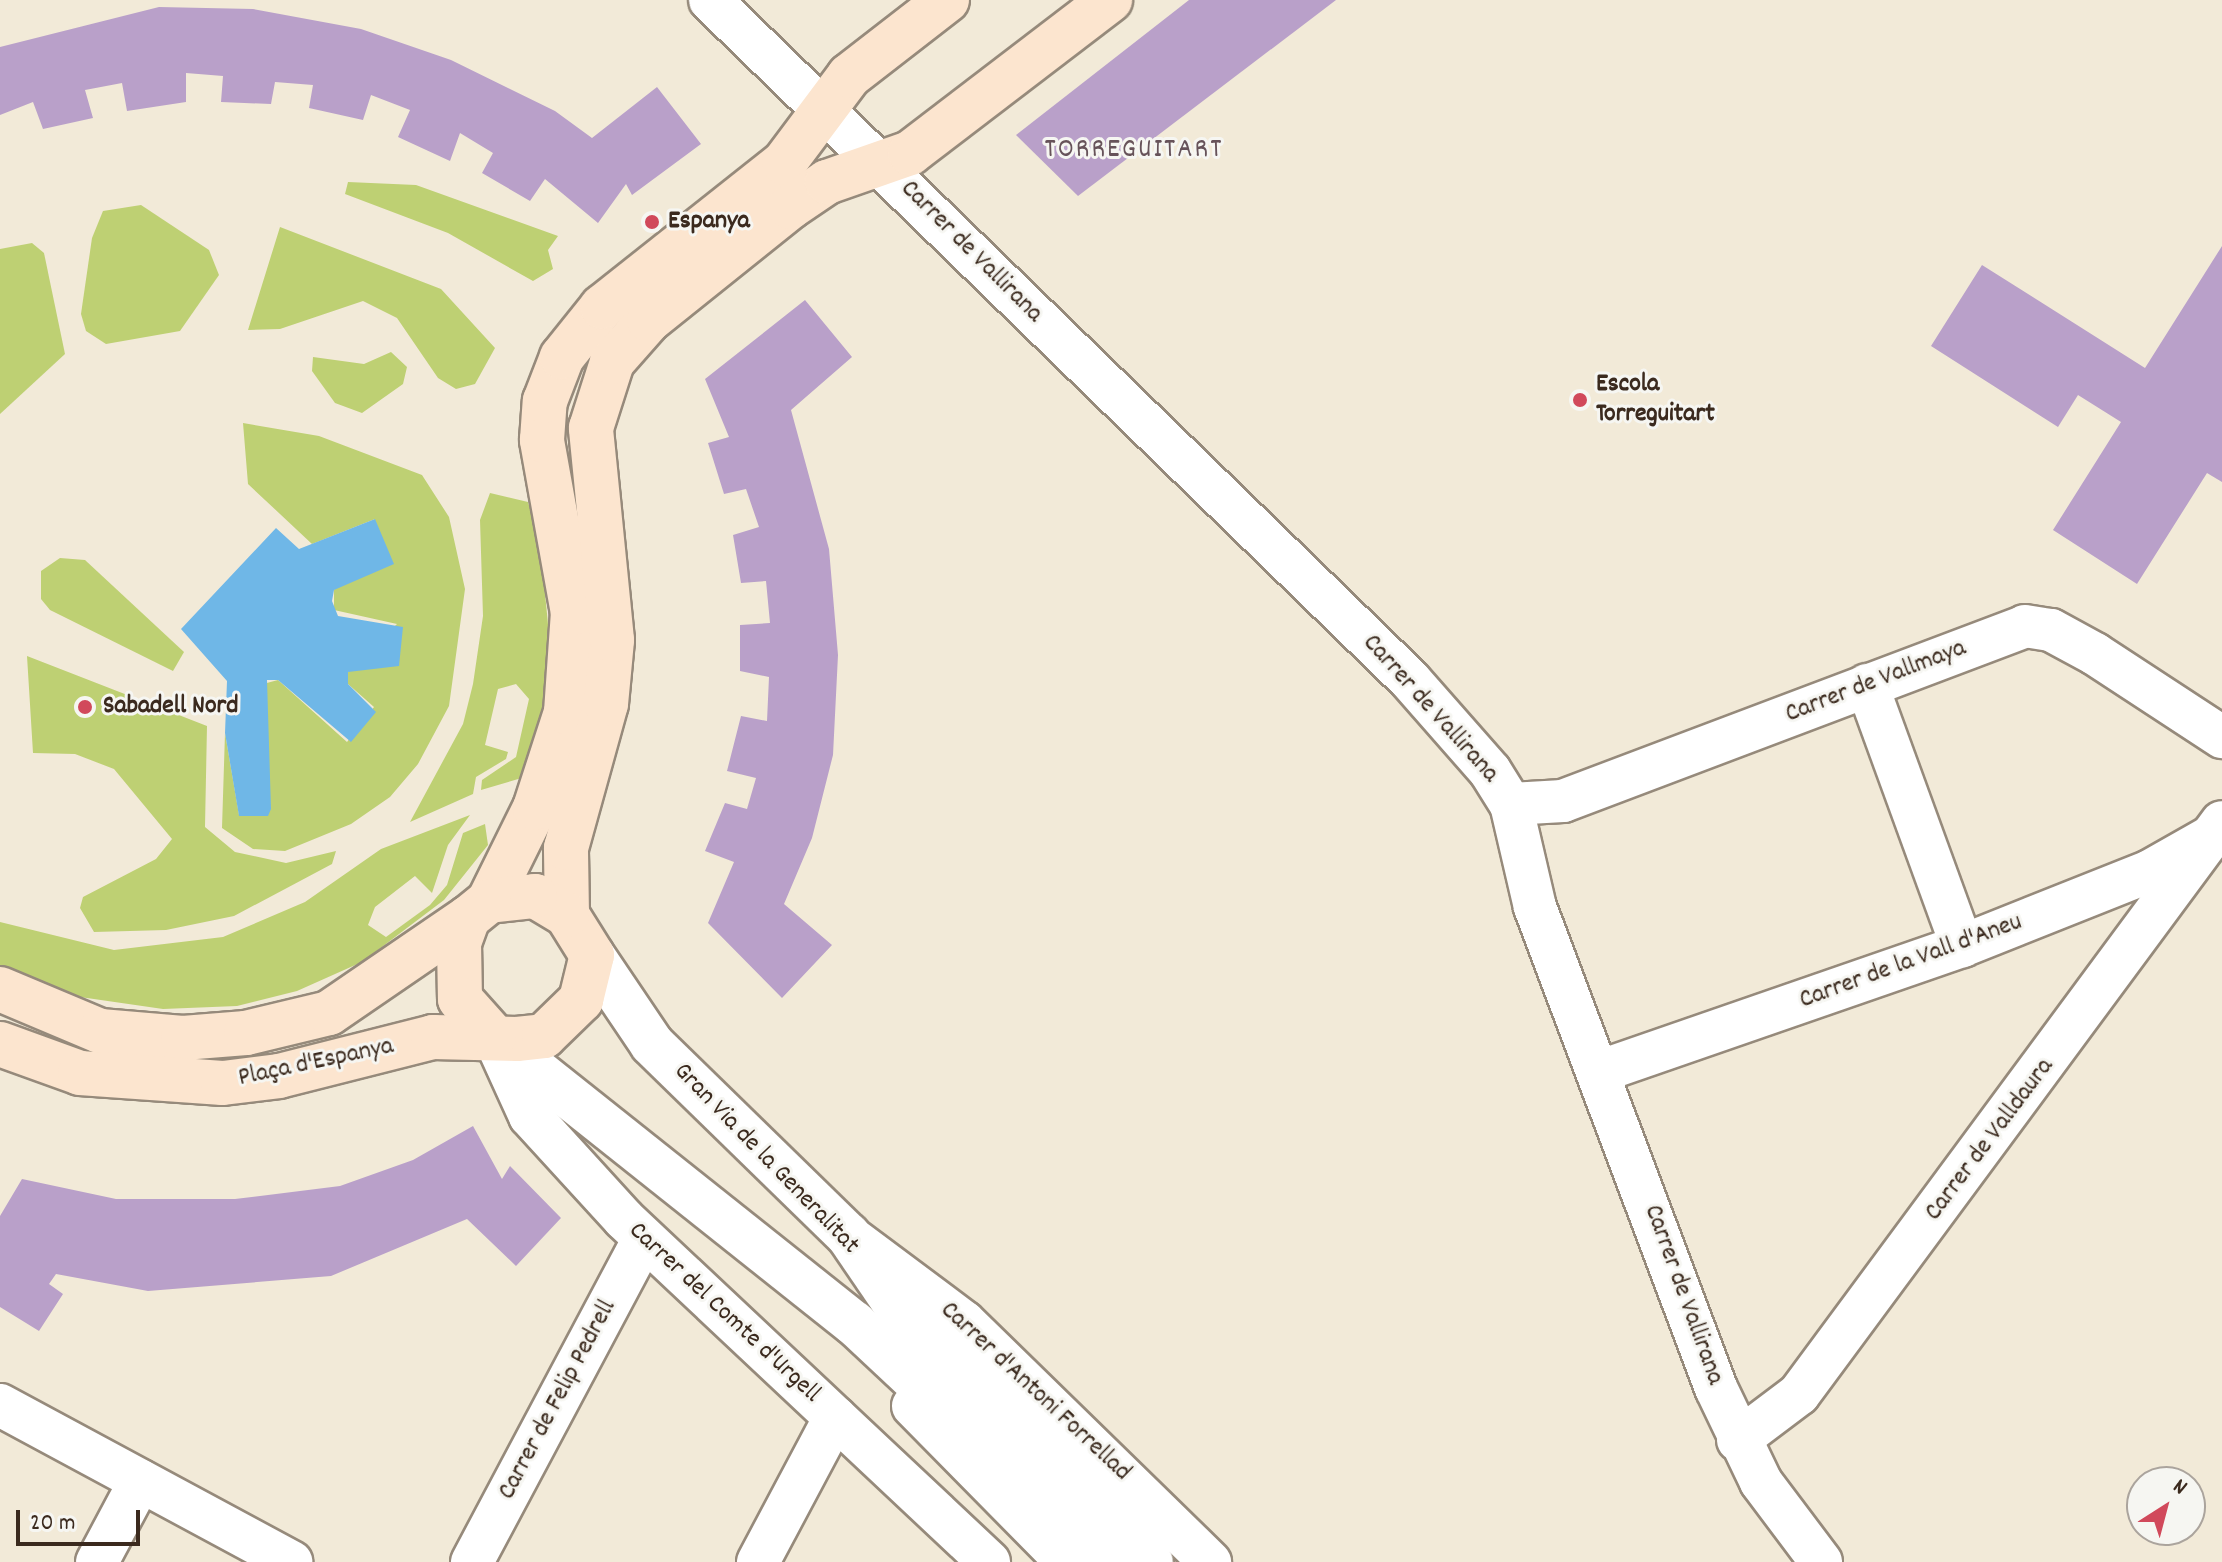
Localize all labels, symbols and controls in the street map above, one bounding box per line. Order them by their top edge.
district label: TORREGUITART [1045,134,1223,168]
street label: Carrer de Vallirana [893,174,1049,330]
place label: Espanya [668,206,750,238]
marker: Espanya [643,213,661,231]
place label: Escola Torreguitart [1596,369,1715,430]
marker: Escola Torreguitart [1571,391,1589,409]
street label: Carrer de Vallirana [1355,628,1505,790]
street label: Carrer de Vallmaya [1781,633,1971,731]
place label: Sabadell Nord [103,691,238,723]
marker: Sabadell Nord [74,696,96,718]
street label: Carrer de la Vall d'Aneu [1795,907,2027,1017]
street label: Plaça d'Espanya [236,1031,396,1095]
street label: Carrer de Valldaura [1919,1053,2061,1227]
street label: Gran Via de la Generalitat [666,1057,866,1261]
street label: Carrer de Vallirana [1636,1201,1730,1389]
street label: Carrer del Comte d'Urgell [622,1216,826,1410]
street label: Carrer de Felip Pedrell [492,1295,624,1505]
street label: Carrer d'Antoni Forrellad [933,1296,1137,1488]
north arrow [2126,1466,2206,1546]
text: N [2166,1472,2193,1504]
scale bar [20,1494,144,1544]
text: 20 m [30,1507,76,1541]

